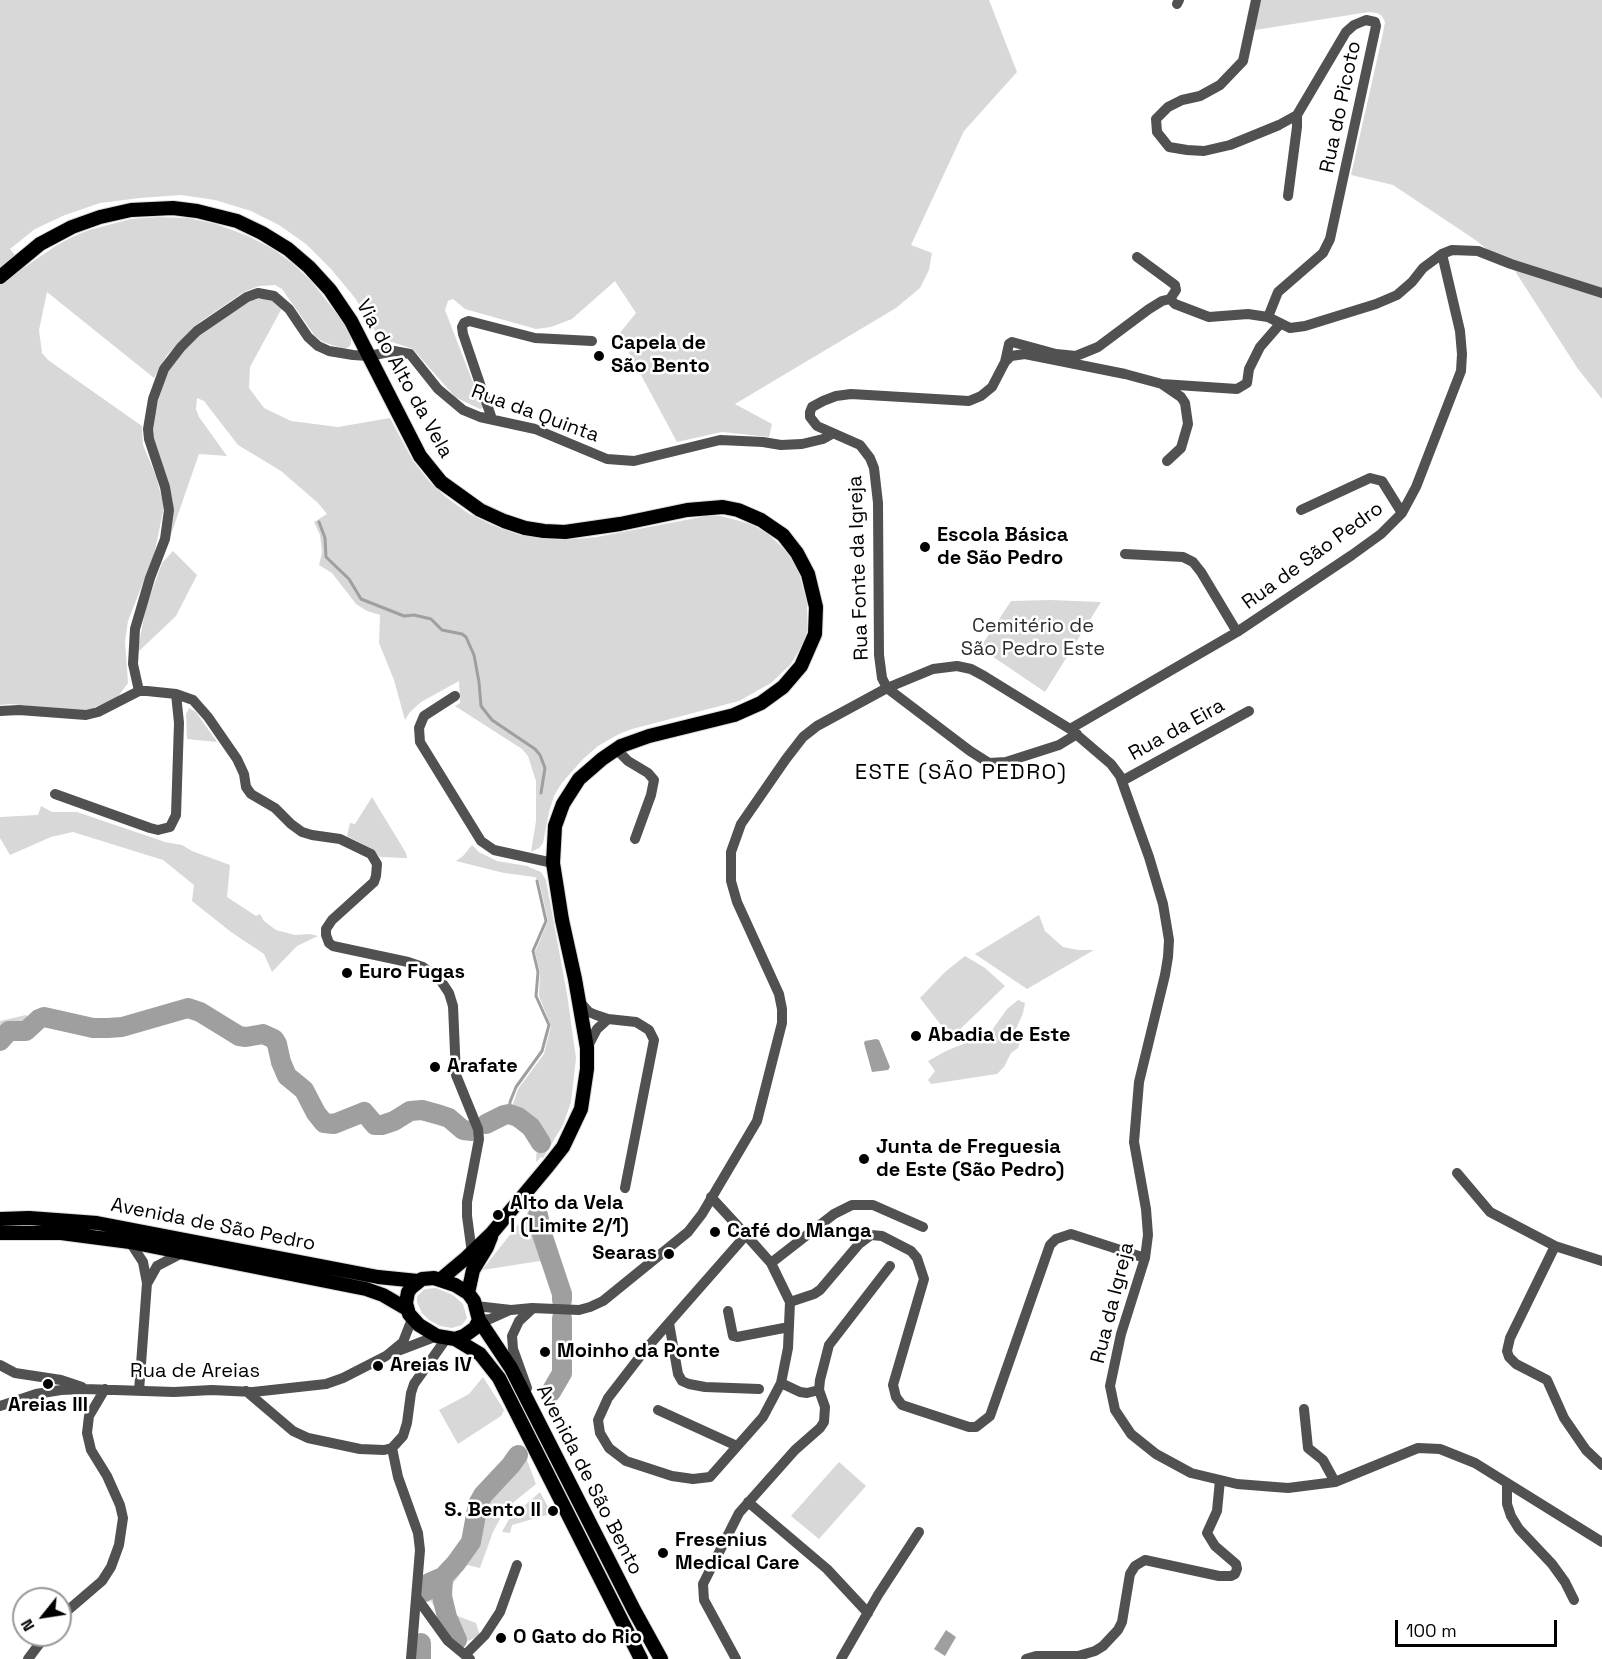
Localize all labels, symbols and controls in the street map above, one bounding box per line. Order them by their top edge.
street label: Rua do Picoto [1315,39,1367,175]
street label: Via do Alto da Vela [350,296,458,462]
place label: Capela de São Bento [611,332,710,379]
marker: Capela de São Bento [592,349,606,363]
street label: Rua da Quinta [468,380,602,448]
street label: Rua Fonte da Igreja [844,475,874,661]
street label: Rua de São Pedro [1238,497,1388,615]
place label: Escola Básica de São Pedro [937,524,1068,571]
marker: Escola Básica de São Pedro [918,540,932,554]
park label: Cemitério de São Pedro Este [961,615,1105,662]
street label: Rua da Eira [1125,694,1229,766]
district label: ESTE (SÃO PEDRO) [855,760,1067,786]
place label: Euro Fugas [359,961,465,985]
marker: Euro Fugas [340,966,354,980]
place label: Abadia de Este [928,1024,1071,1048]
marker: Abadia de Este [909,1029,923,1043]
place label: Arafate [447,1055,518,1079]
marker: Arafate [428,1060,442,1074]
place label: Junta de Freguesia de Este (São Pedro) [876,1136,1064,1183]
marker: Junta de Freguesia de Este (São Pedro) [857,1152,871,1166]
place label: Alto da Vela I (Limite 2/1) [510,1192,629,1239]
street label: Avenida de São Pedro [109,1193,317,1257]
marker: Alto da Vela I (Limite 2/1) [491,1208,505,1222]
place label: Café do Manga [727,1220,872,1244]
marker: Café do Manga [708,1225,722,1239]
street label: Rua da Igreja [1086,1240,1140,1366]
place label: Searas [592,1242,657,1266]
marker: Searas [662,1247,676,1261]
place label: Moinho da Ponte [557,1340,720,1364]
marker: Moinho da Ponte [538,1345,552,1359]
place label: Areias IV [390,1354,472,1378]
marker: Areias IV [371,1359,385,1373]
street label: Rua de Areias [130,1360,260,1384]
marker: Areias III [41,1377,55,1391]
street label: Avenida de São Bento [531,1381,647,1579]
place label: Areias III [8,1394,88,1418]
place label: S. Bento II [444,1499,541,1523]
marker: S. Bento II [546,1504,560,1518]
place label: Fresenius Medical Care [675,1529,799,1576]
marker: Fresenius Medical Care [656,1546,670,1560]
north arrow [12,1587,72,1647]
scale bar [1398,1608,1560,1646]
text: N [16,1615,39,1635]
text: 100 m [1406,1619,1457,1642]
place label: O Gato do Rio [513,1626,642,1650]
marker: O Gato do Rio [494,1631,508,1645]

